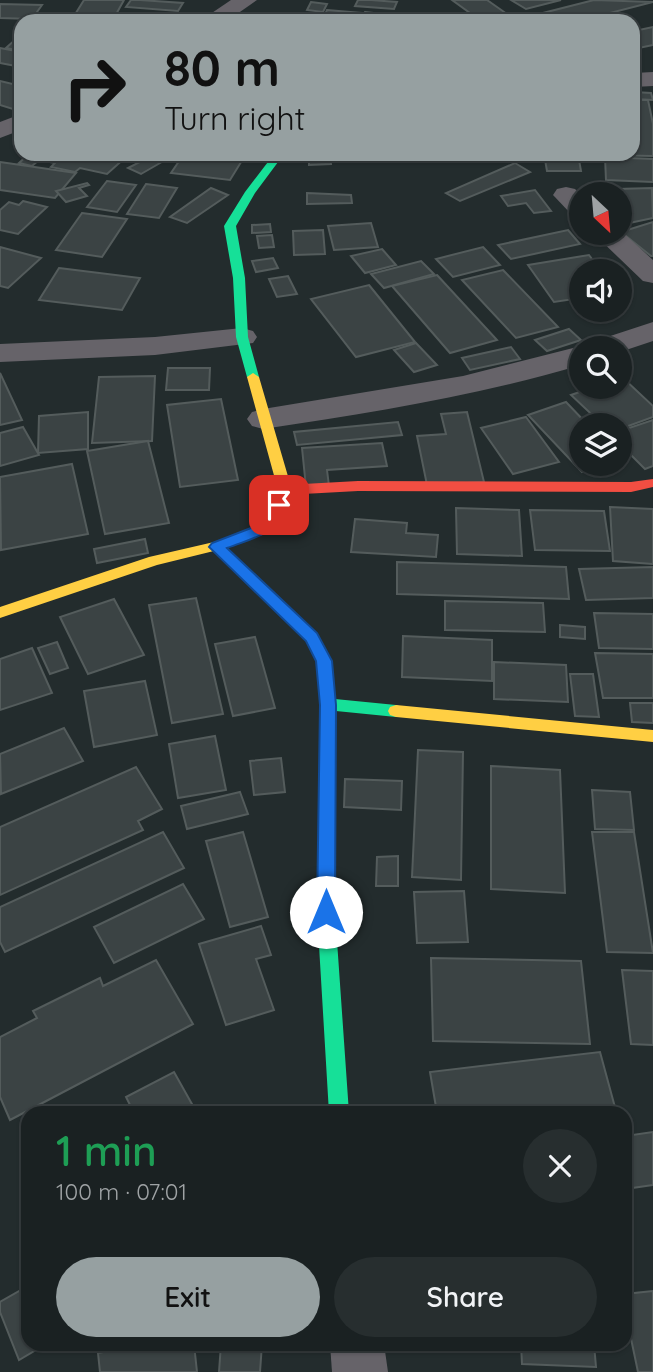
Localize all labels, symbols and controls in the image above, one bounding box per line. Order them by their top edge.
text: 80 m [164,37,280,98]
icon: right [49,42,140,133]
text: Turn right [164,98,305,138]
north arrow [569,182,632,245]
map controls [569,182,632,476]
button: sound [569,259,632,322]
button: search [569,336,632,399]
button: layers [569,413,632,476]
pin [249,475,309,535]
icon: arrive [260,486,298,524]
position arrow [289,875,363,949]
text: 1 min [56,1124,157,1177]
button: close [523,1129,597,1203]
text: 100 m · 07:01 [56,1177,187,1206]
button: Exit [56,1257,320,1337]
button: Share [334,1257,597,1337]

